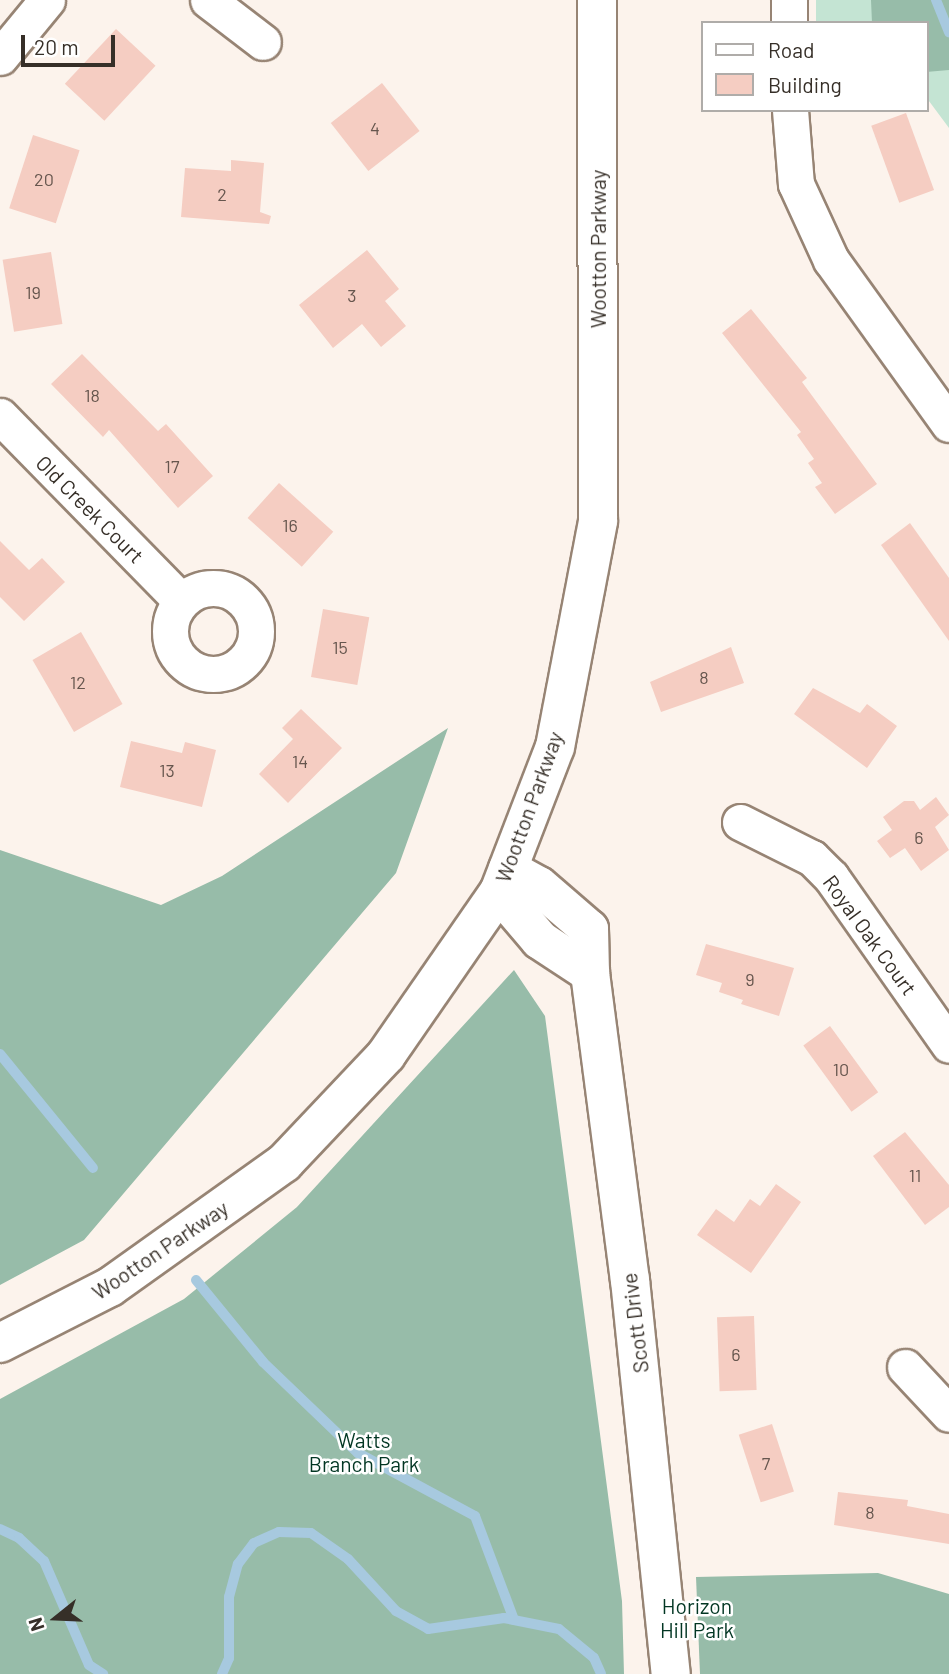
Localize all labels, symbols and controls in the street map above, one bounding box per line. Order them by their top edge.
scale bar [24,21,119,65]
legend [701,21,928,112]
text: 20 m [34,34,79,59]
text: Road [768,37,814,62]
text: Building [768,72,842,97]
house number: 4 [370,117,380,139]
house number: 20 [34,168,54,190]
street label: Wootton Parkway [585,170,611,328]
house number: 2 [217,183,227,205]
house number: 19 [25,281,41,303]
house number: 3 [347,284,357,306]
house number: 18 [84,384,100,406]
street label: Old Creek Court [31,450,149,568]
house number: 17 [165,455,179,477]
house number: 16 [282,514,298,536]
house number: 15 [332,636,348,658]
house number: 8 [699,666,709,688]
house number: 12 [70,671,86,693]
street label: Wootton Parkway [490,728,568,886]
house number: 14 [292,750,308,772]
house number: 13 [159,759,175,781]
house number: 6 [914,826,924,848]
street label: Royal Oak Court [818,870,922,1000]
house number: 9 [745,968,755,990]
house number: 10 [833,1058,849,1080]
house number: 11 [909,1164,921,1186]
street label: Wootton Parkway [87,1195,233,1305]
street label: Scott Drive [616,1271,654,1375]
house number: 6 [731,1343,741,1365]
park label: Watts Branch Park [309,1427,419,1477]
house number: 7 [762,1452,770,1474]
house number: 8 [865,1501,875,1523]
north arrow [21,1583,91,1653]
park label: Horizon Hill Park [660,1593,734,1643]
text: N [23,1615,48,1634]

